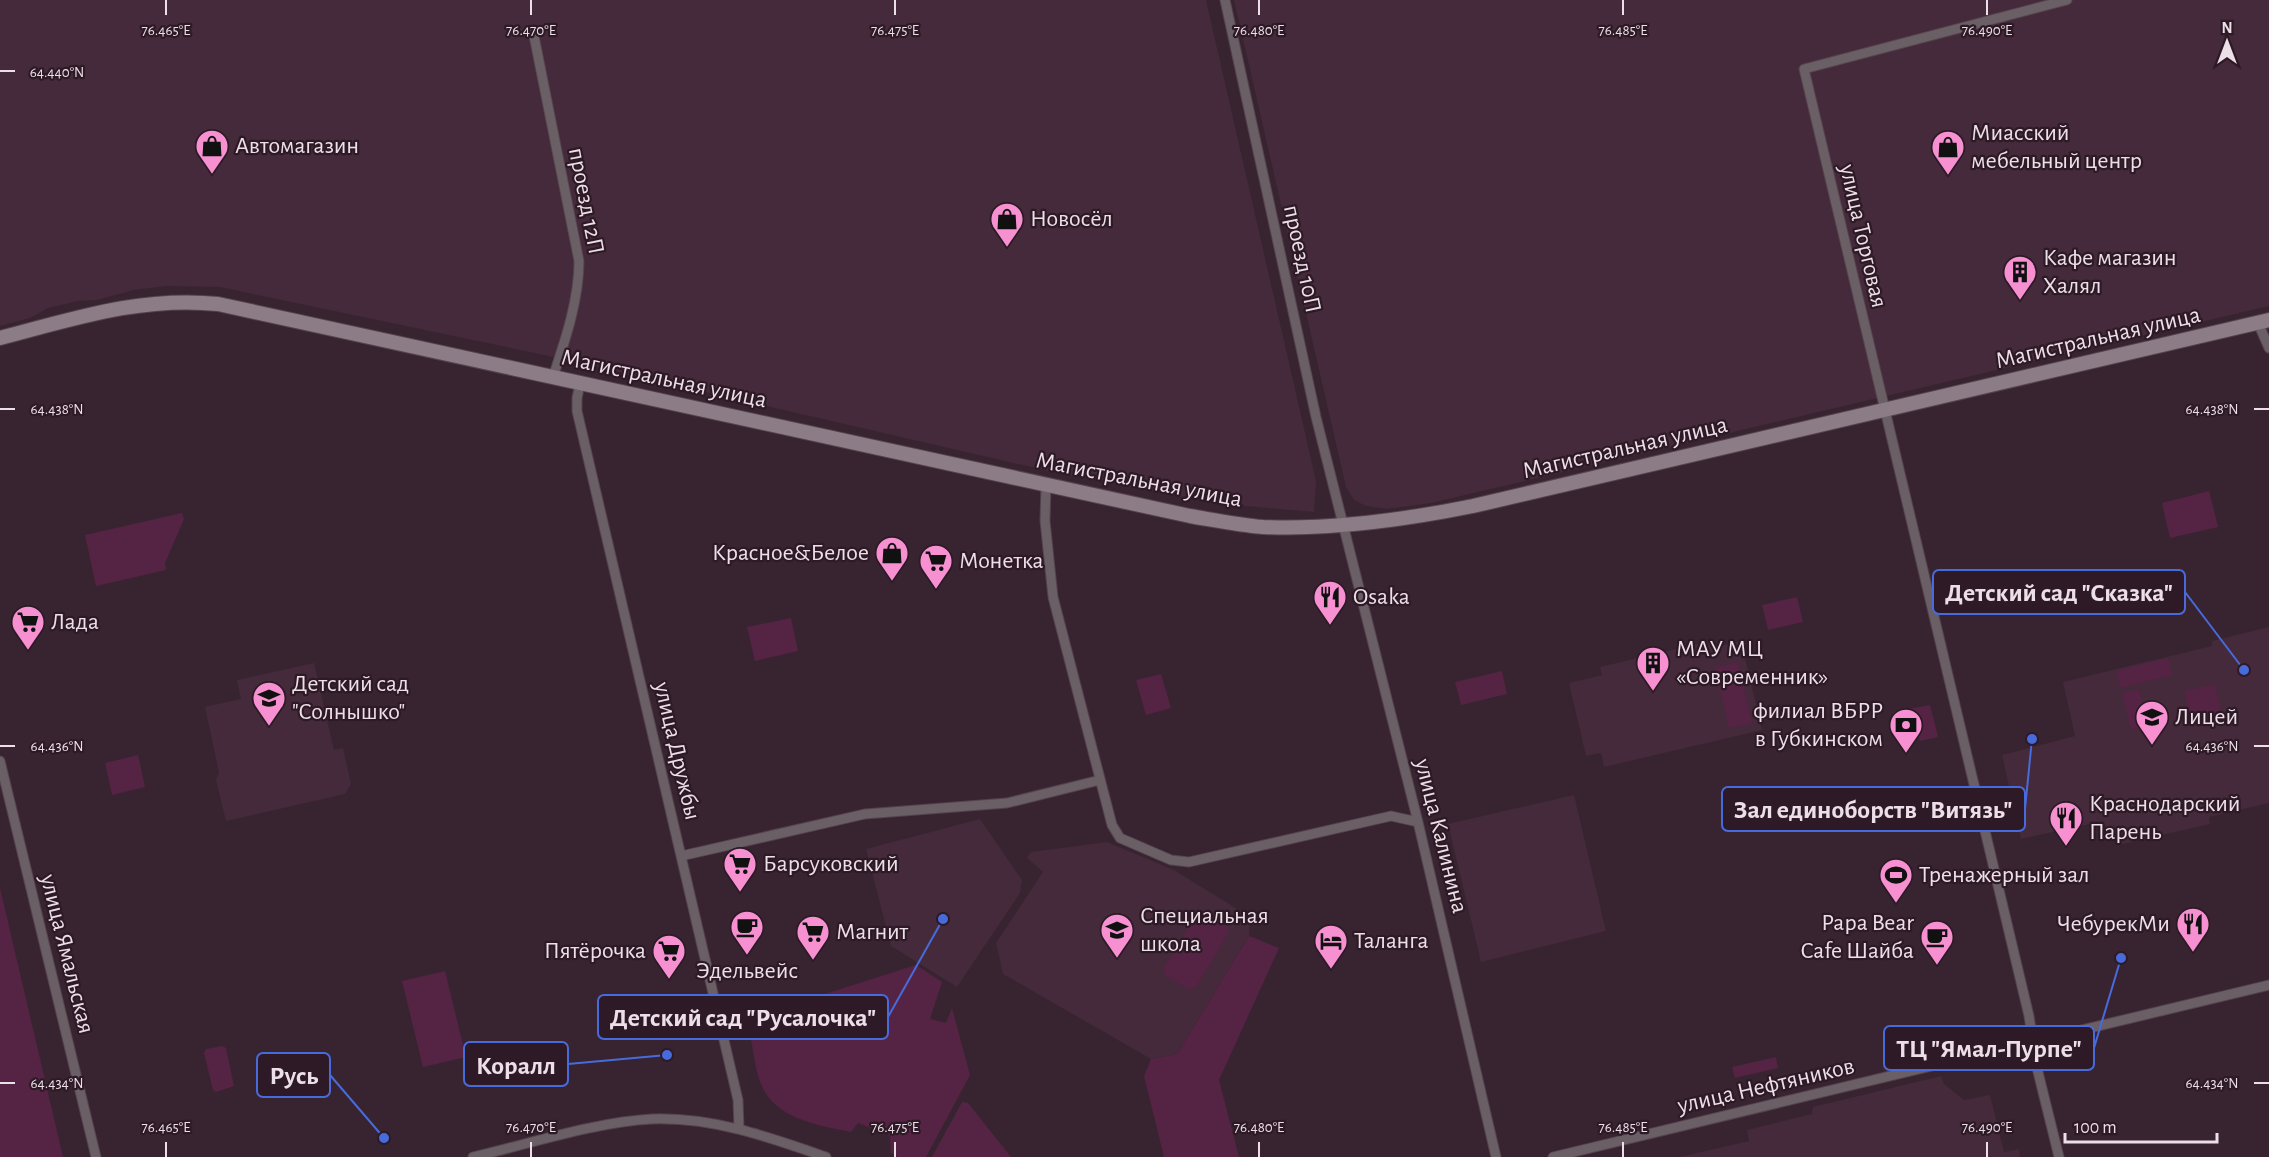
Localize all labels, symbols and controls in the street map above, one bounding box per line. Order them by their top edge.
north arrow [2197,12,2257,72]
text: N [2221,20,2233,36]
text: 76.465°E [142,23,190,38]
text: 76.470°E [506,23,556,38]
text: 76.475°E [871,23,919,38]
text: 76.480°E [1234,23,1284,38]
text: 76.485°E [1599,23,1647,38]
text: 76.490°E [1962,23,2012,38]
text: 64.440°N [30,65,84,80]
place label: Миасский мебельный центр [1971,121,2142,173]
shop icon: Автомагазин [194,128,230,175]
shop icon: Миасский мебельный центр [1930,129,1966,176]
place label: Автомагазин [235,134,359,158]
street label: проезд 12П [564,146,608,256]
street label: улица Торговая [1835,161,1891,310]
shop icon: Новосёл [989,201,1025,248]
street label: проезд 10П [1279,203,1325,315]
place label: Новосёл [1030,207,1113,231]
place label: Кафе магазин Халял [2043,246,2177,298]
building icon: Кафе магазин Халял [2002,254,2038,301]
street label: Магистральная улица [1993,303,2203,373]
street label: Магистральная улица [559,345,769,413]
text: 64.438°N [31,402,83,417]
text: 64.438°N [2186,402,2238,417]
street label: Магистральная улица [1520,413,1730,483]
street label: Магистральная улица [1034,448,1244,512]
shop icon: Красное&Белое [874,535,910,582]
place label: Красное&Белое [712,541,869,565]
supermarket icon: Монетка [918,543,954,590]
place label: Монетка [959,549,1044,573]
callout: Детский сад "Сказка" [1933,570,2185,614]
restaurant icon: Osaka [1312,579,1348,626]
text: Детский сад "Сказка" [1945,580,2173,606]
place label: Osaka [1353,585,1410,609]
supermarket icon: Лада [10,604,46,651]
place label: Лада [51,610,99,634]
place label: МАУ МЦ «Современник» [1676,637,1828,689]
building icon: МАУ МЦ «Современник» [1635,645,1671,692]
place label: Детский сад "Солнышко" [292,672,409,724]
street label: улица Дружбы [649,679,705,822]
school or university icon: Детский сад "Солнышко" [251,680,287,727]
place label: филиал ВБРР в Губкинском [1753,699,1883,751]
school or university icon: Лицей [2134,699,2170,746]
place label: Лицей [2175,705,2238,729]
bank icon: филиал ВБРР в Губкинском [1888,707,1924,754]
text: 64.436°N [31,739,83,754]
text: 64.436°N [2186,739,2238,754]
street label: улица Калинина [1410,755,1472,916]
callout: Зал единоборств "Витязь" [1722,787,2025,831]
place label: Краснодарский Парень [2089,792,2240,844]
text: Зал единоборств "Витязь" [1734,797,2012,823]
restaurant icon: Краснодарский Парень [2048,800,2084,847]
supermarket icon: Барсуковский [722,846,758,893]
place label: Барсуковский [763,852,899,876]
sports icon: Тренажерный зал [1878,857,1914,904]
place label: Тренажерный зал [1919,863,2089,887]
street label: улица Ямальская [35,871,98,1036]
place label: Специальная школа [1140,904,1269,956]
restaurant icon: ЧебурекМи [2175,906,2211,953]
cafe icon: Эдельвейс [729,909,765,956]
place label: Papa Bear Cafe Шайба [1801,911,1914,963]
school or university icon: Специальная школа [1099,912,1135,959]
place label: ЧебурекМи [2057,912,2170,936]
supermarket icon: Магнит [795,914,831,961]
cafe icon: Papa Bear Cafe Шайба [1919,919,1955,966]
place label: Магнит [836,920,908,944]
hotel icon: Таланга [1313,923,1349,970]
place label: Таланга [1354,929,1429,953]
supermarket icon: Пятёрочка [651,933,687,980]
place label: Пятёрочка [544,939,646,963]
place label: Эдельвейс [696,959,798,983]
callout: Детский сад "Русалочка" [598,995,888,1039]
text: Детский сад "Русалочка" [610,1005,876,1031]
callout: ТЦ "Ямал-Пурпе" [1884,1026,2094,1070]
text: ТЦ "Ямал-Пурпе" [1896,1036,2082,1062]
callout: Коралл [464,1042,568,1086]
callout: Русь [257,1053,330,1097]
text: Коралл [476,1053,556,1079]
street label: улица Нефтяников [1674,1054,1857,1118]
text: Русь [270,1063,318,1089]
text: 64.434°N [31,1076,83,1091]
text: 64.434°N [2186,1076,2238,1091]
scale bar [2065,1106,2216,1144]
text: 100 m [2074,1119,2117,1137]
text: 76.465°E [142,1120,190,1135]
text: 76.470°E [506,1120,556,1135]
text: 76.475°E [871,1120,919,1135]
text: 76.480°E [1234,1120,1284,1135]
text: 76.485°E [1599,1120,1647,1135]
text: 76.490°E [1962,1120,2012,1135]

